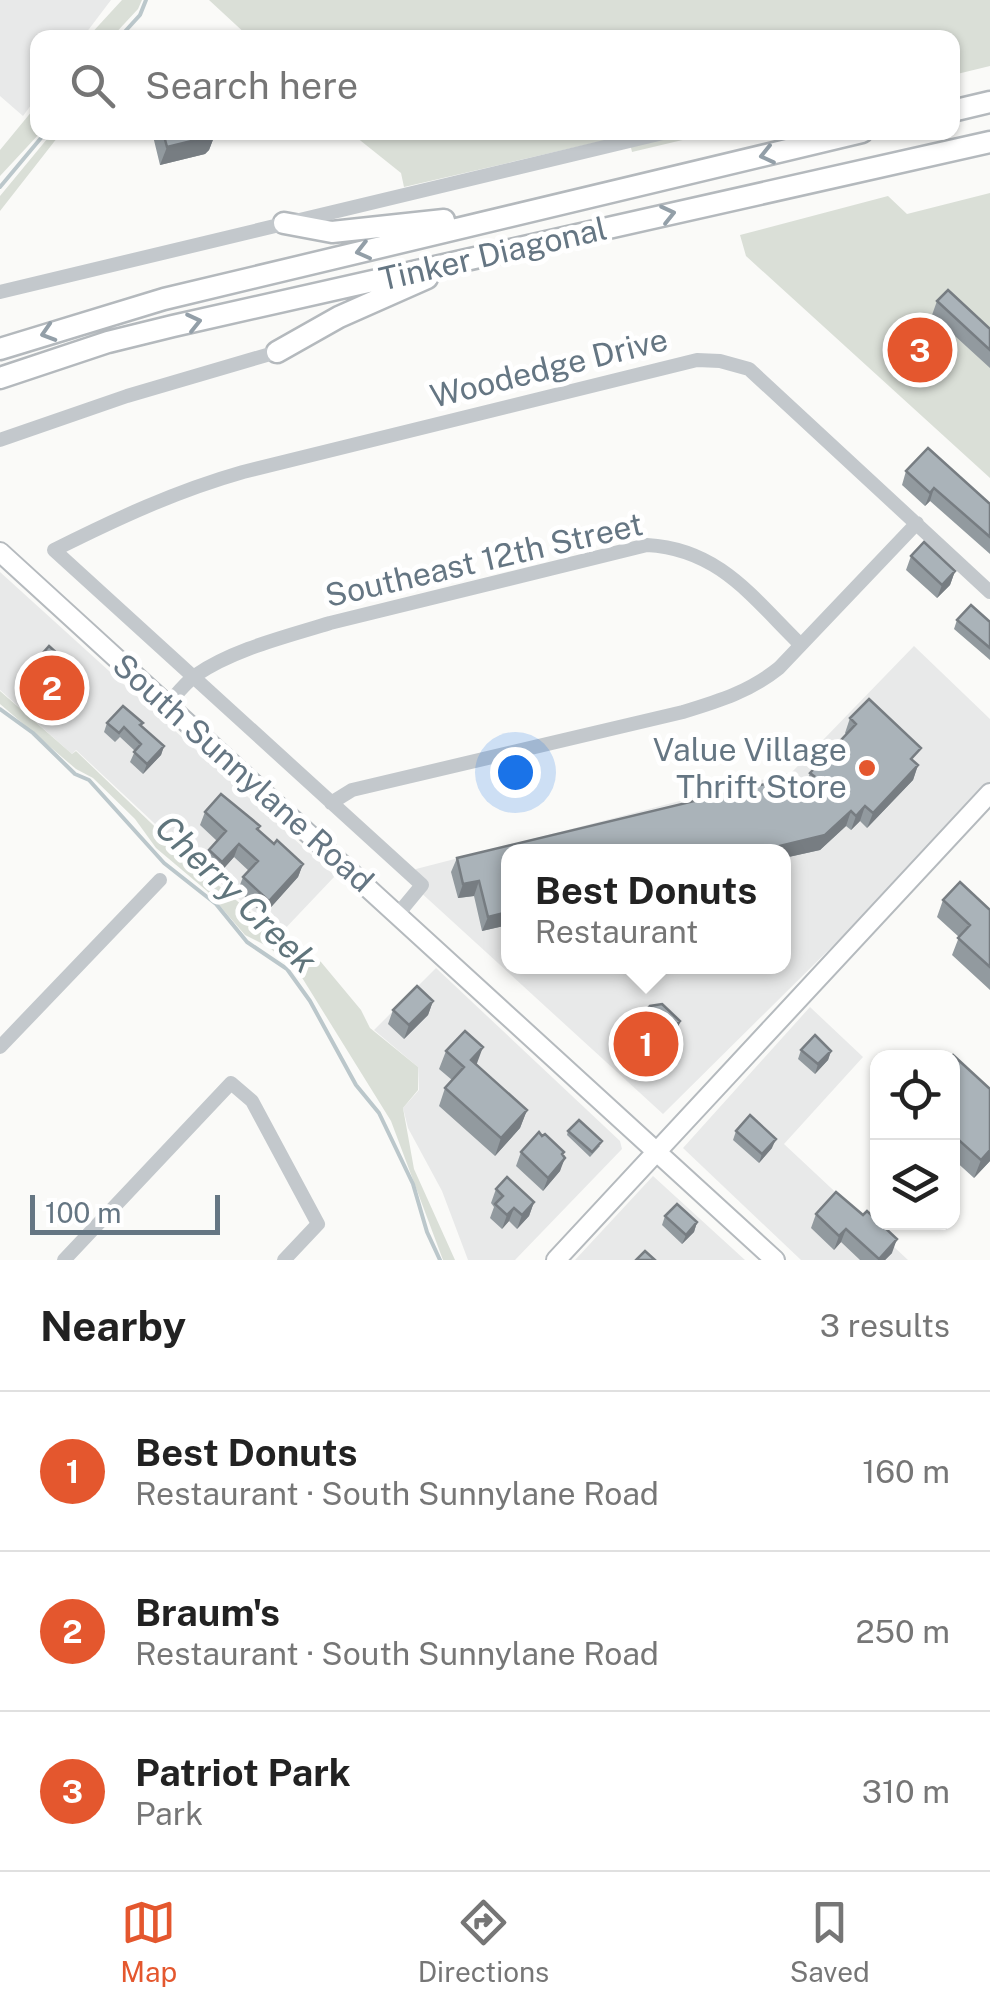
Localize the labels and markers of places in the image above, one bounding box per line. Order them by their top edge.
pin: 3 [888,312,952,388]
pin: 2 [20,650,84,726]
place label: Value Village Thrift Store [653,731,847,805]
marker: Value Village Thrift Store [856,757,878,779]
pin: 1 [614,1006,678,1082]

